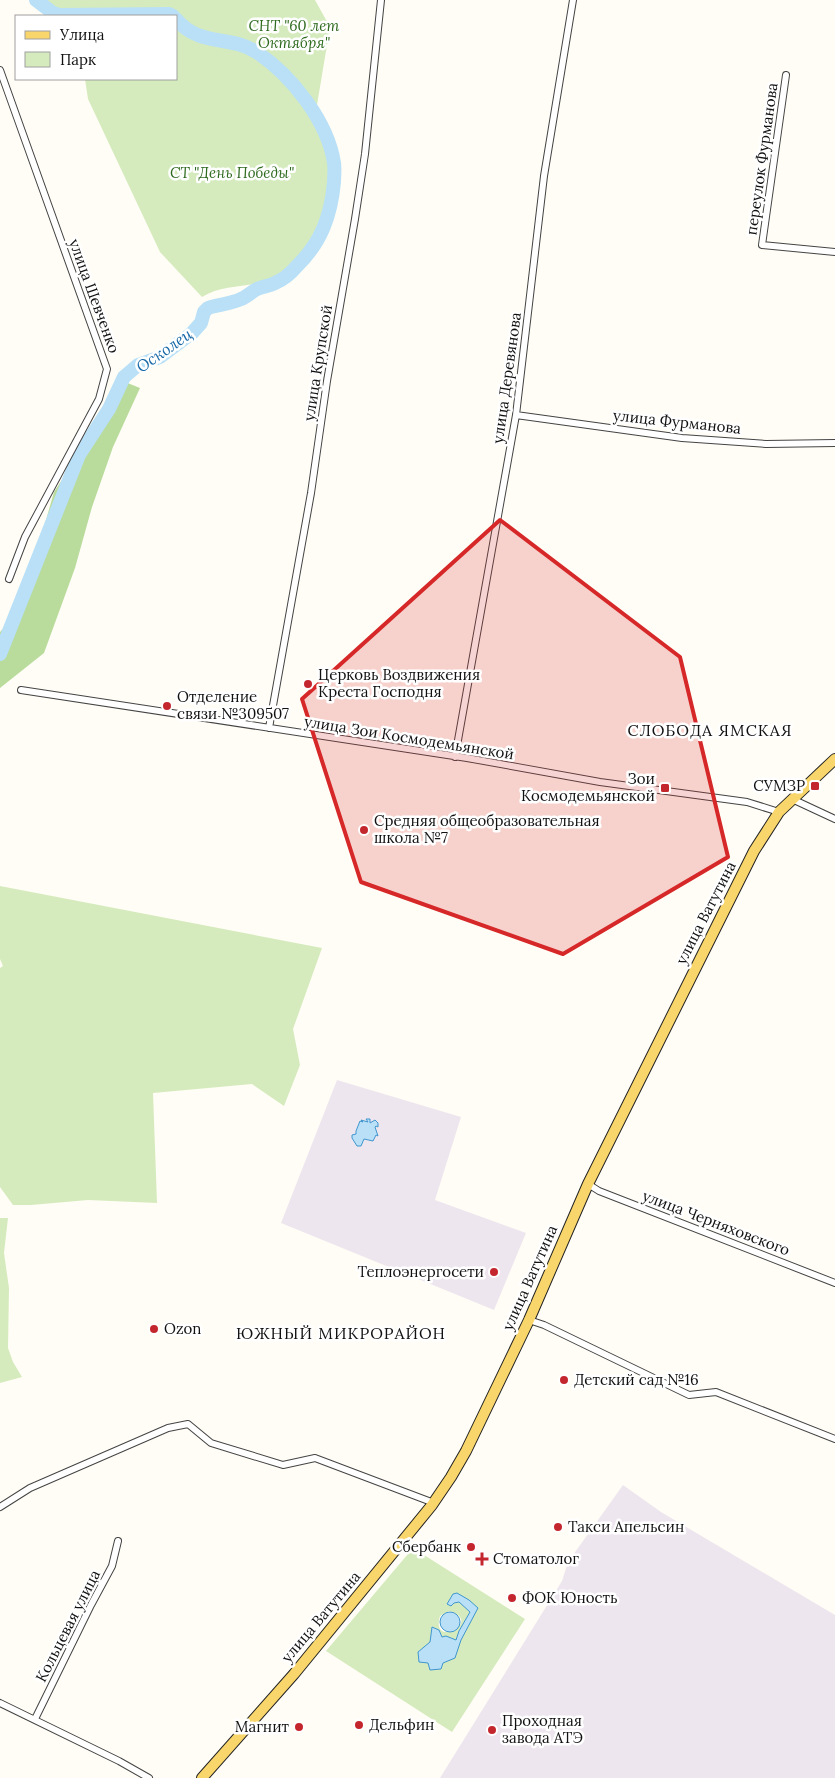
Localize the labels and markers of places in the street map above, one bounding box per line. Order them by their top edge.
place label: Церковь Воздвижения Креста Господня [318,665,480,701]
marker: Церковь Воздвижения Креста Господня [302,678,314,690]
place label: Отделение связи №309507 [177,687,289,723]
marker: Отделение связи №309507 [161,700,173,712]
place label: Зои Космодемьянской [521,769,655,805]
place label: СУМЗР [753,776,805,795]
marker: СУМЗР [809,780,821,792]
marker: Зои Космодемьянской [659,782,671,794]
place label: Средняя общеобразовательная школа №7 [374,811,600,847]
marker: Средняя общеобразовательная школа №7 [358,824,370,836]
place label: Теплоэнергосети [358,1262,484,1281]
marker: Теплоэнергосети [488,1266,500,1278]
place label: Ozon [164,1319,201,1338]
marker: Ozon [148,1323,160,1335]
place label: Детский сад №16 [574,1370,699,1389]
marker: Детский сад №16 [558,1374,570,1386]
place label: Такси Апельсин [568,1517,684,1536]
marker: Такси Апельсин [552,1521,564,1533]
place label: Сбербанк [392,1537,461,1556]
marker: Сбербанк [465,1541,477,1553]
place label: Стоматолог [493,1549,579,1568]
marker: Стоматолог [475,1552,489,1566]
place label: ФОК Юность [522,1588,618,1607]
marker: ФОК Юность [506,1592,518,1604]
place label: Проходная завода АТЭ [502,1711,583,1747]
place label: Дельфин [369,1715,434,1734]
place label: Магнит [235,1717,290,1736]
marker: Дельфин [353,1719,365,1731]
marker: Магнит [293,1721,305,1733]
marker: Проходная завода АТЭ [486,1724,498,1736]

